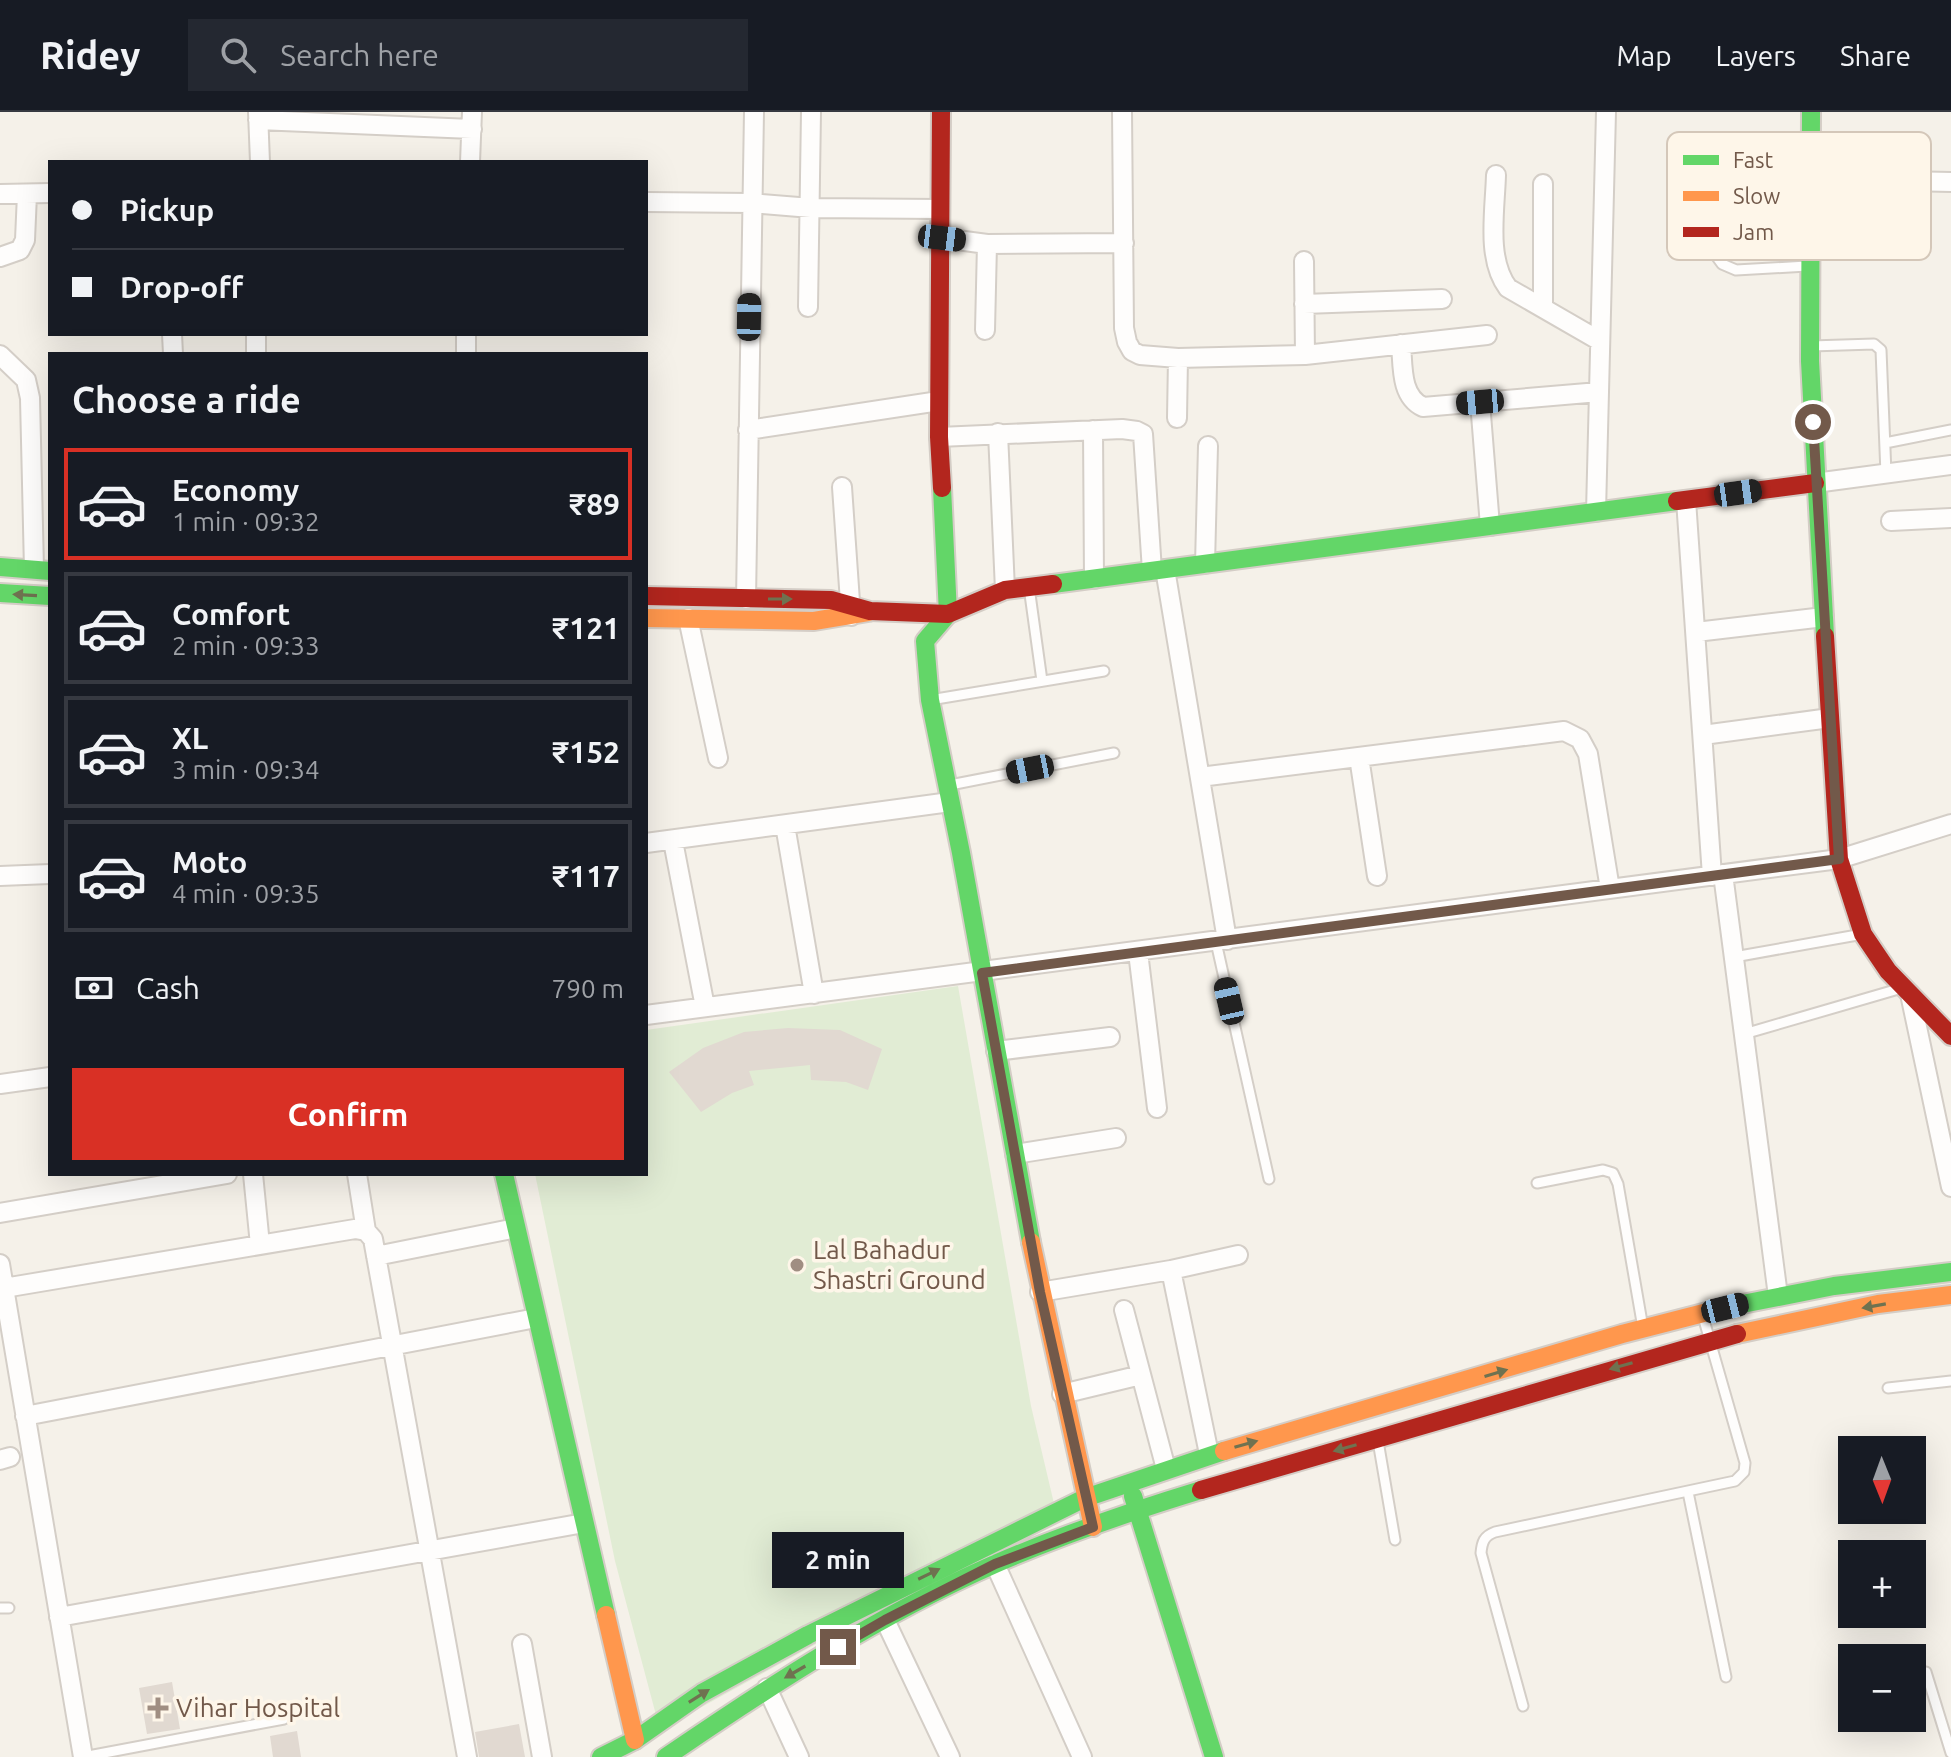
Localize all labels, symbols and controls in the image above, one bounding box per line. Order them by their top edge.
search box [188,19,748,91]
icon: search [216,33,260,77]
text: Ridey [40,34,140,76]
text: Search here [280,38,439,72]
text: Map [1616,40,1672,71]
text: Layers [1716,40,1796,71]
text: Share [1840,40,1911,71]
legend [1667,132,1931,260]
text: Fast [1733,147,1774,172]
text: Slow [1733,183,1780,208]
text: Pickup [120,193,214,227]
text: Jam [1733,219,1774,244]
car [917,223,967,253]
text: Drop-off [120,270,243,304]
car [737,293,761,341]
text: Choose a ride [72,379,301,420]
car [1455,388,1505,416]
route start [1795,404,1831,440]
icon: car [76,468,148,540]
text: Economy [172,473,299,507]
car [1713,478,1763,508]
text: ₹89 [569,487,620,521]
text: 1 min · 09:32 [172,507,320,536]
one-way arrow [12,588,37,601]
icon: car [76,592,148,664]
one-way arrow [768,593,793,605]
text: Comfort [172,597,290,631]
text: ₹121 [552,611,620,645]
text: 2 min · 09:33 [172,631,320,660]
icon: car [76,716,148,788]
text: XL [172,721,208,755]
text: ₹152 [552,735,620,769]
car [1004,753,1056,785]
text: 3 min · 09:34 [172,755,320,784]
icon: car [76,840,148,912]
text: Moto [172,845,247,879]
text: ₹117 [552,859,620,893]
text: 4 min · 09:35 [172,879,320,908]
icon: cash [72,966,116,1010]
text: Cash [136,971,200,1005]
text: 790 m [552,974,624,1003]
car [1212,975,1246,1027]
button: Confirm [72,1068,624,1160]
place label: Lal Bahadur Shastri Ground [813,1235,986,1294]
marker: Lal Bahadur Shastri Ground [788,1256,806,1274]
car [1699,1291,1751,1325]
one-way arrow [1861,1300,1886,1312]
one-way arrow [1609,1360,1633,1373]
one-way arrow [1485,1366,1509,1379]
north arrow [1838,1436,1926,1524]
map controls [1838,1436,1926,1732]
one-way arrow [1234,1437,1259,1449]
one-way arrow [1332,1442,1356,1455]
callout: 2 min [772,1531,904,1587]
button: + [1838,1540,1926,1628]
text: 2 min [805,1545,871,1574]
one-way arrow [917,1567,940,1581]
route end [820,1629,856,1665]
button: − [1838,1644,1926,1732]
one-way arrow [784,1665,806,1679]
one-way arrow [688,1690,710,1704]
place label: Vihar Hospital [176,1693,340,1722]
marker: Vihar Hospital [147,1697,169,1719]

